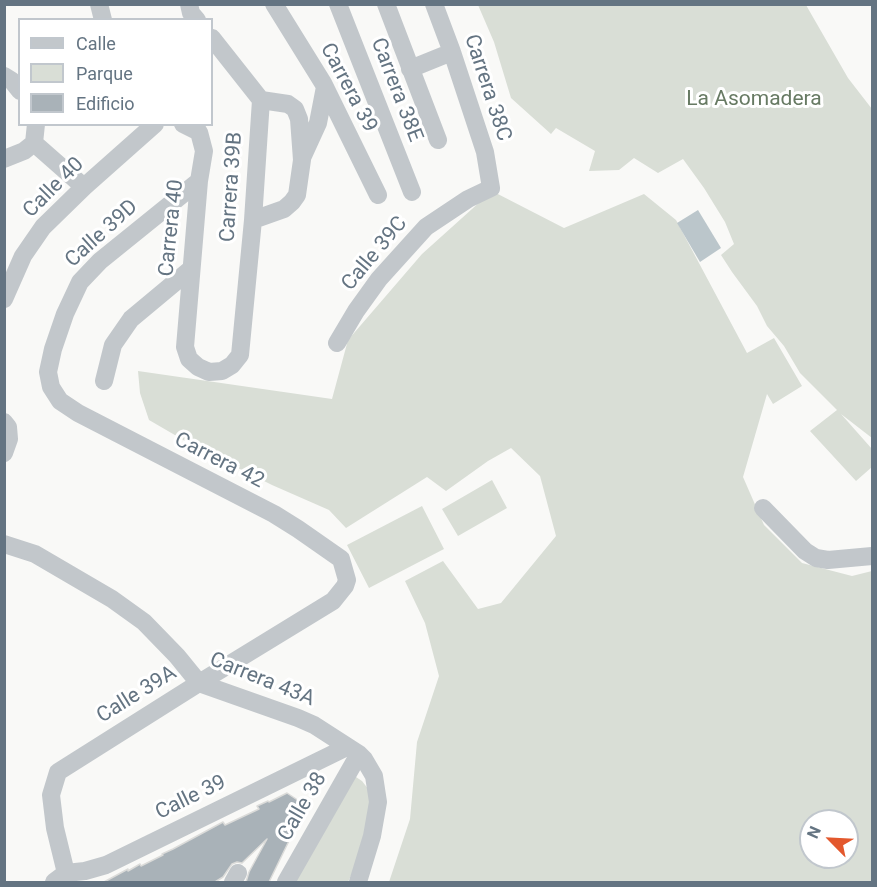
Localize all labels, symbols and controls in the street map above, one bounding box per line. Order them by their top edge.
legend [18,18,213,126]
street label: Carrera 38C [458,31,516,145]
text: Calle [76,33,116,54]
street label: Carrera 38E [365,35,427,145]
street label: Carrera 39 [314,39,382,137]
text: Parque [76,63,133,84]
park label: La Asomadera [686,87,822,113]
text: Edificio [76,93,135,114]
street label: Carrera 39B [216,131,248,243]
street label: Calle 40 [18,152,90,224]
street label: Carrera 40 [154,178,190,278]
street label: Calle 39D [60,195,144,273]
street label: Calle 39C [337,212,413,296]
street label: Carrera 42 [170,428,268,494]
street label: Carrera 43A [206,648,318,712]
street label: Calle 39A [93,661,181,729]
street label: Calle 38 [273,768,333,846]
street label: Calle 39 [152,770,230,826]
north arrow [799,809,859,869]
text: N [803,823,825,841]

